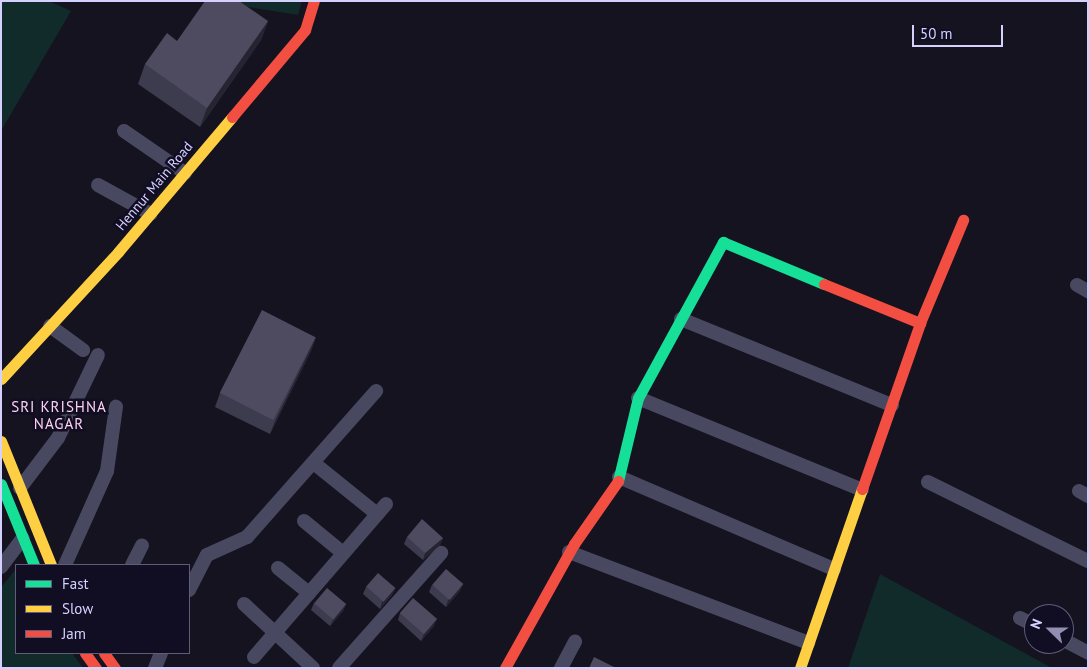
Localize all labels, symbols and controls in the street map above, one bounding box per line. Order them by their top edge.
scale bar [914,15,1005,47]
text: 50 m [920,24,953,43]
street label: Hennur Main Road [112,138,196,234]
district label: SRI KRISHNA NAGAR [10,397,108,432]
legend [15,564,190,654]
text: Fast [62,574,89,593]
text: Slow [62,599,93,618]
north arrow [1024,604,1074,654]
text: N [1026,616,1046,631]
text: Jam [62,624,86,643]

